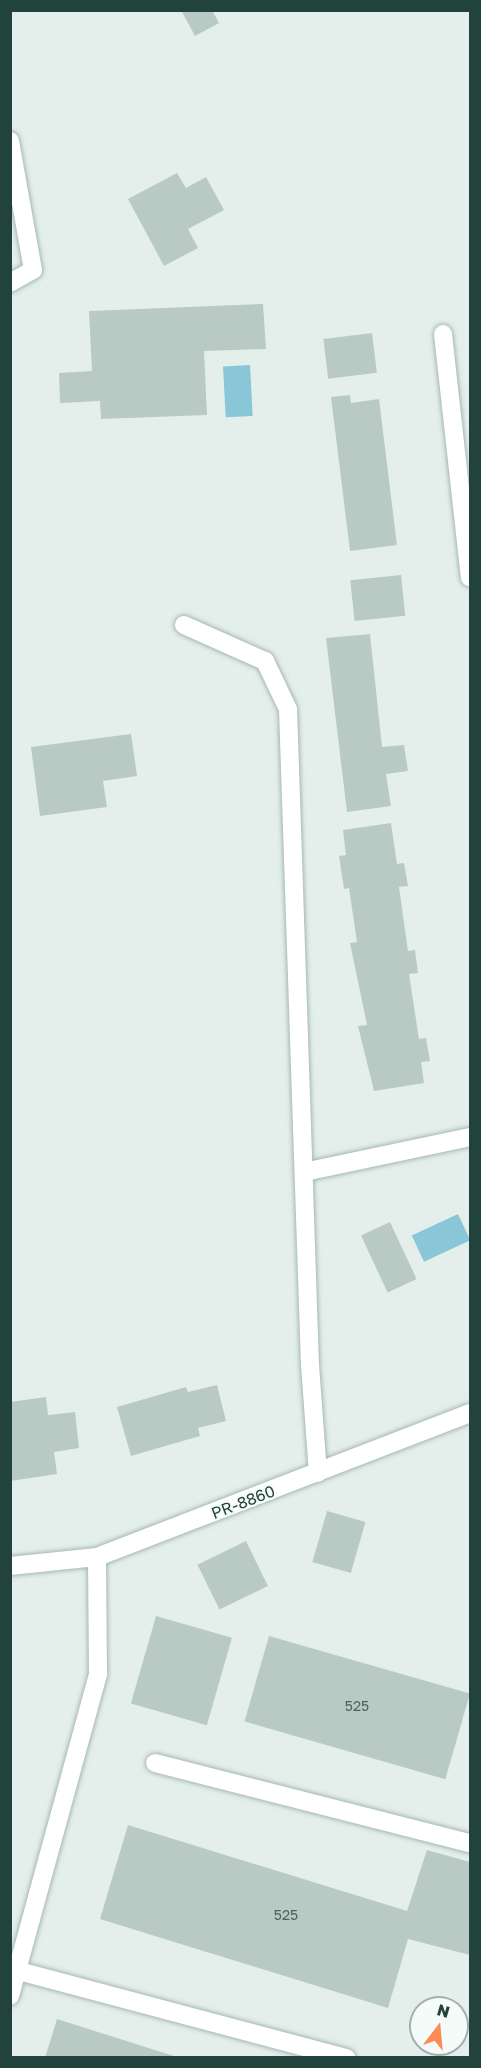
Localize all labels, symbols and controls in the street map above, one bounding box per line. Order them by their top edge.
street label: PR-8860 [208,1481,278,1523]
house number: 525 [345,1698,369,1714]
house number: 525 [274,1907,298,1923]
north arrow [409,1996,469,2056]
text: N [435,1999,452,2022]

